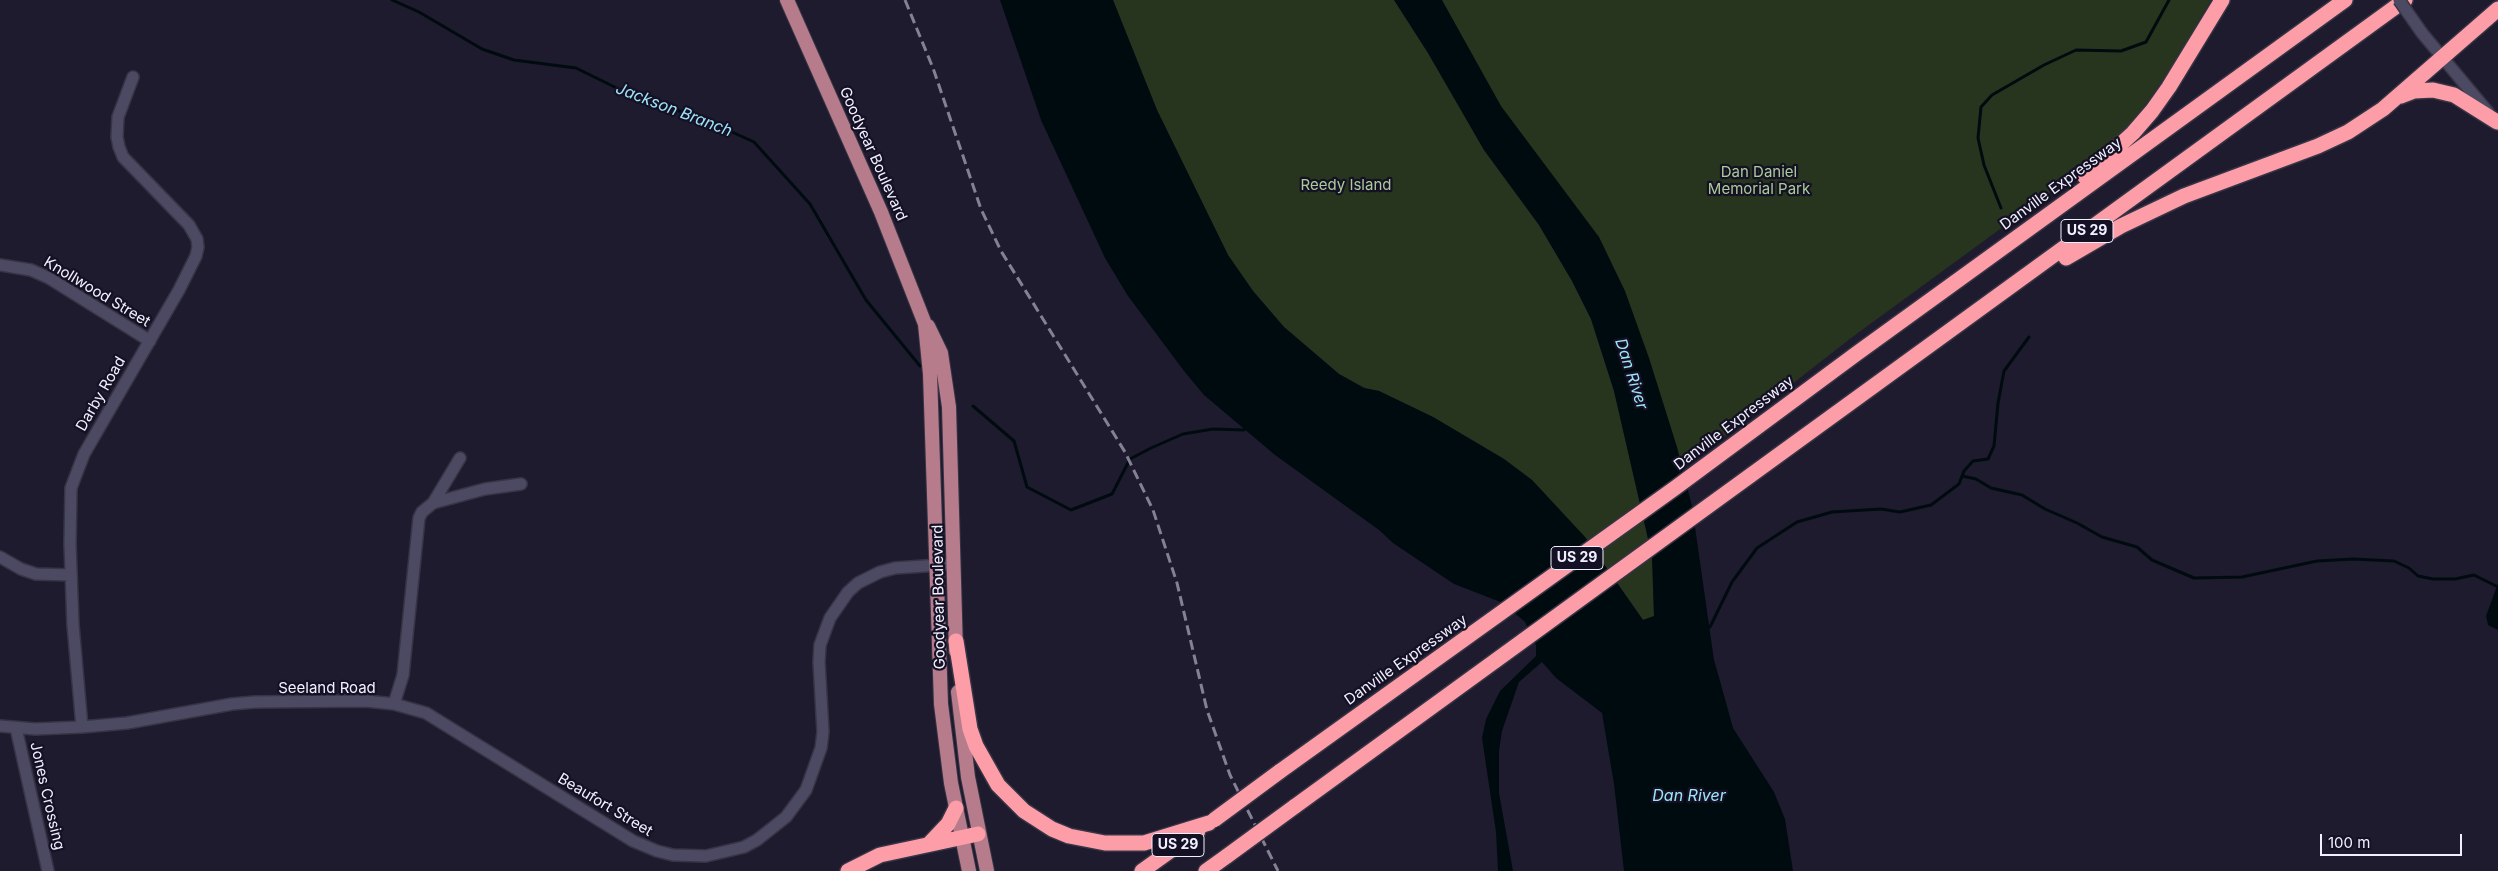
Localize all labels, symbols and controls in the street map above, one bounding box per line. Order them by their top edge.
water label: Jackson Branch [613,79,735,141]
street label: Goodyear Boulevard [835,84,911,224]
street label: Danville Expressway [1997,134,2125,234]
park label: Dan Daniel Memorial Park [1708,163,1810,198]
park label: Reedy Island [1301,176,1391,194]
road number: US 29 [2061,220,2113,242]
street label: Knollwood Street [41,253,153,331]
water label: Dan River [1611,336,1651,412]
street label: Darby Road [72,354,130,434]
street label: Danville Expressway [1670,372,1798,474]
street label: Goodyear Boulevard [929,524,949,670]
road number: US 29 [1551,546,1603,570]
street label: Danville Expressway [1341,611,1471,709]
street label: Seeland Road [278,679,376,697]
street label: Jones Crossing [26,740,68,852]
street label: Beaufort Street [554,770,656,840]
water label: Dan River [1652,786,1726,806]
scale bar [2323,824,2466,856]
text: 100 m [2328,833,2370,852]
road number: US 29 [1152,834,1204,856]

